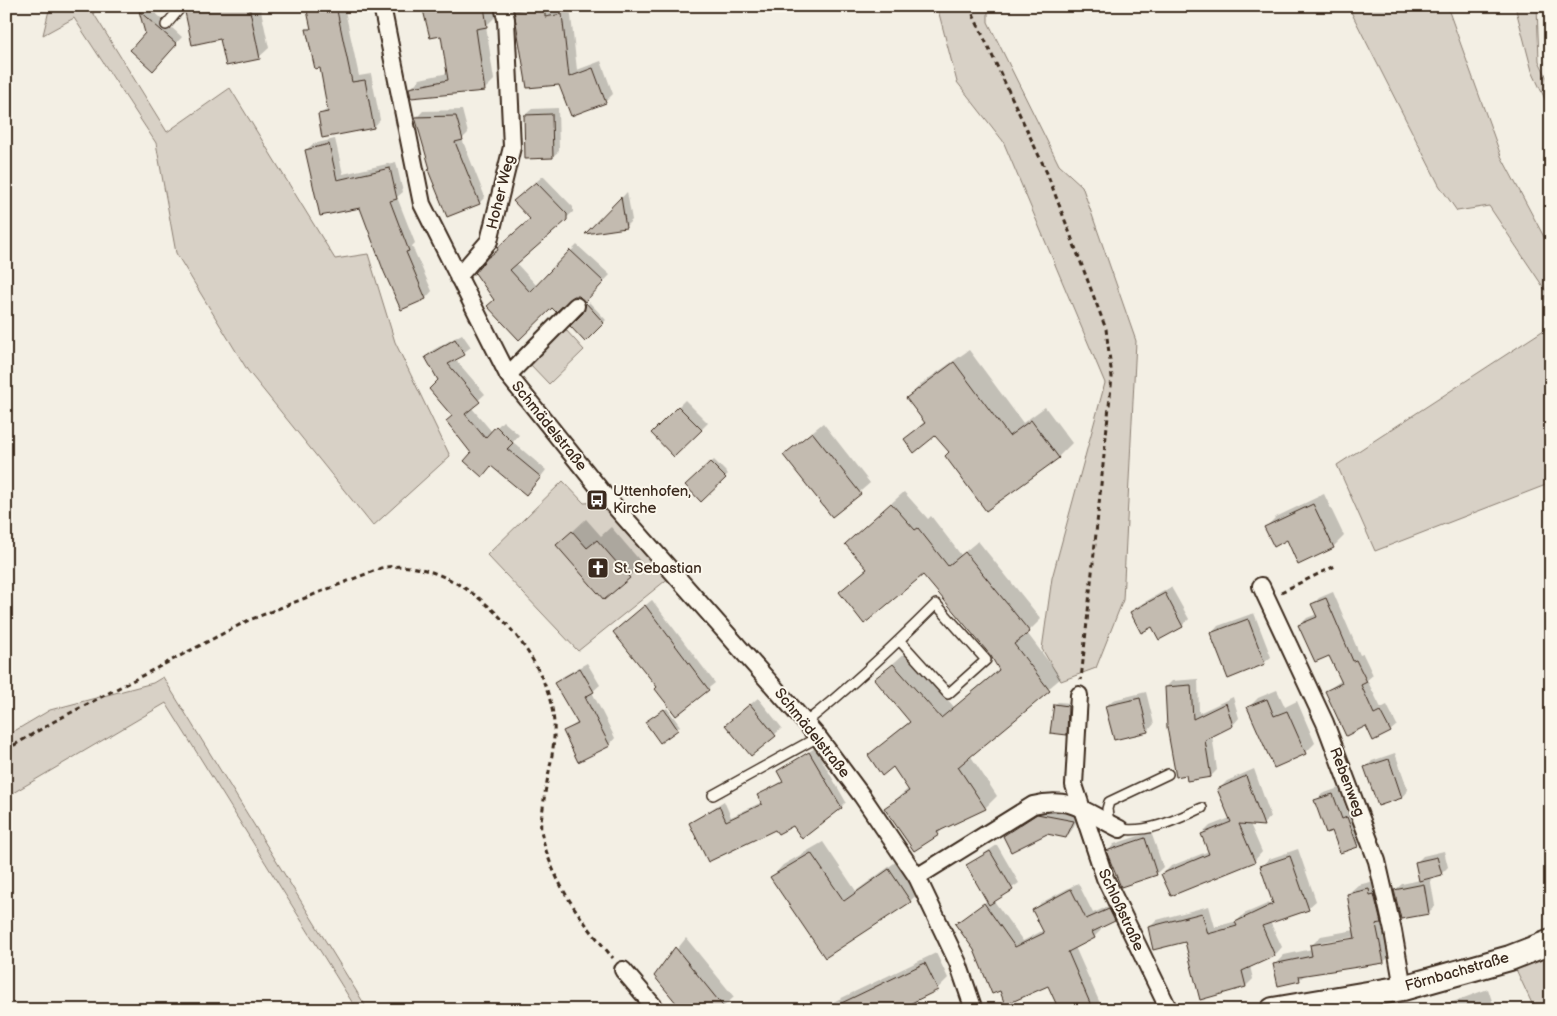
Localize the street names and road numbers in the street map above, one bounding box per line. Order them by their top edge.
street label: Hoher Weg [483,153,519,231]
street label: Schmädelstraße [507,377,591,475]
street label: Schmädelstraße [770,684,854,782]
street label: Rebenweg [1325,745,1369,819]
street label: Schloßstraße [1094,866,1148,954]
street label: Förnbachstraße [1403,948,1511,996]

